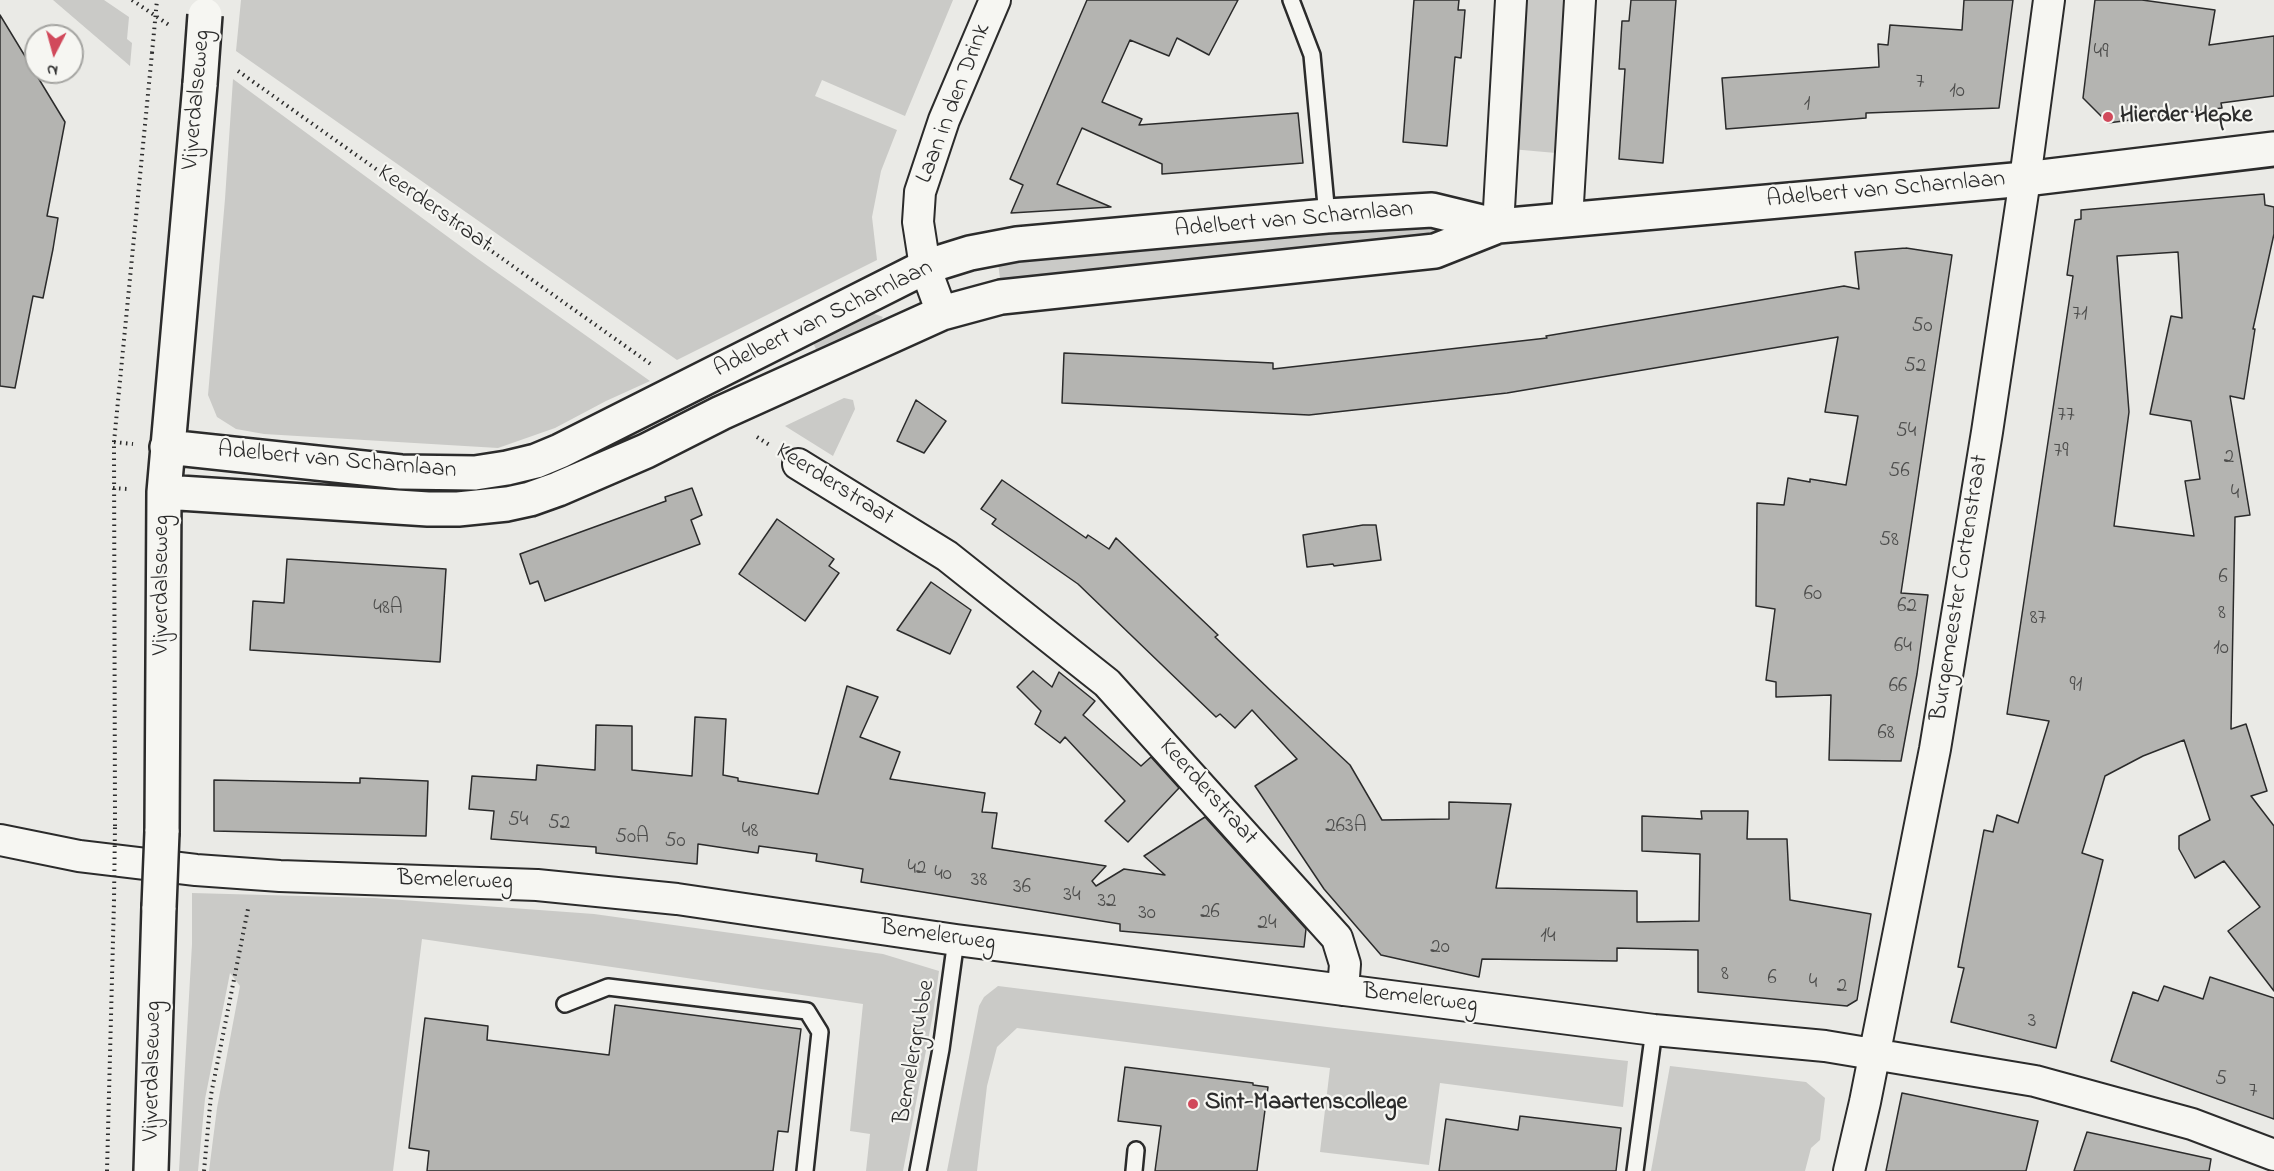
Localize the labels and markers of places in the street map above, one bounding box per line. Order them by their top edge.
place label: Hierder Hepke [2120,103,2252,131]
marker: Hierder Hepke [2101,110,2115,124]
place label: Sint-Maartenscollege [1205,1090,1407,1118]
marker: Sint-Maartenscollege [1186,1097,1200,1111]

